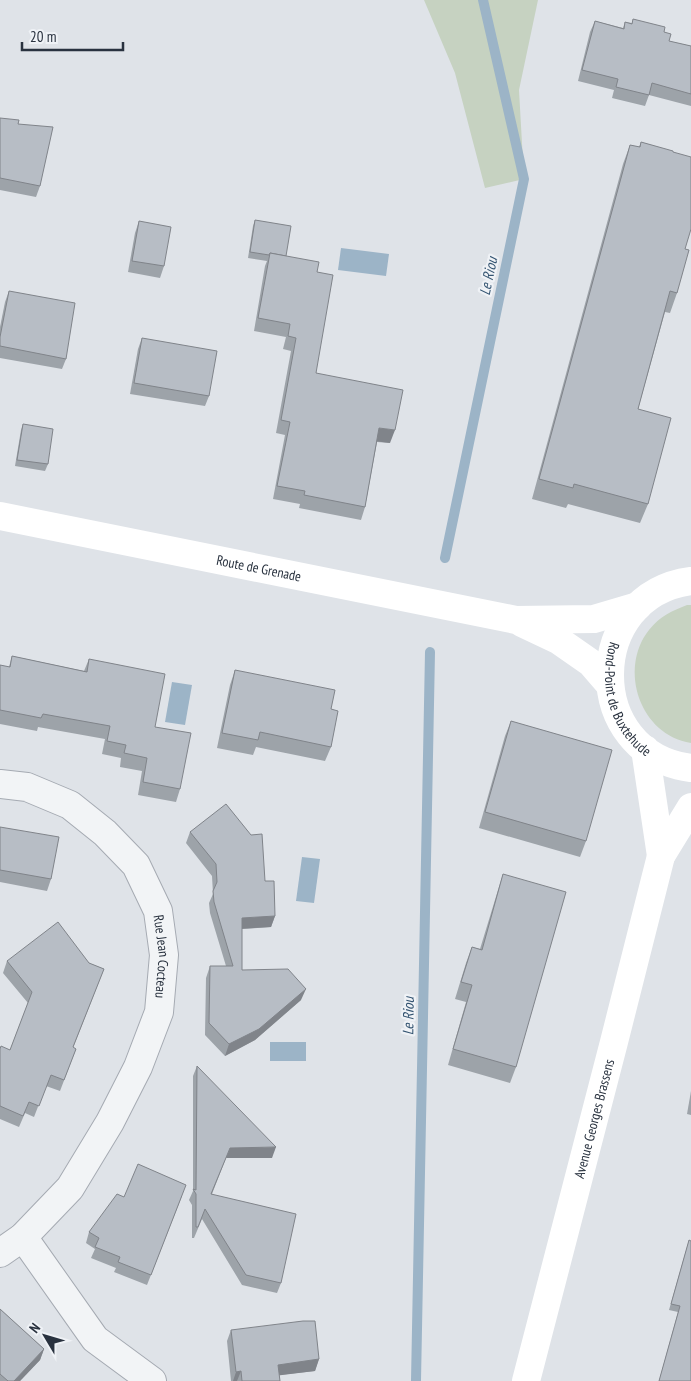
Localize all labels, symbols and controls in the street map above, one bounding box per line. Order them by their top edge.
scale bar [22,20,124,52]
text: 20 m [30,27,56,46]
water label: Le Riou [475,254,502,297]
street label: Route de Grenade [215,551,303,586]
street label: Rond-Point de Buxtehude [601,640,655,760]
street label: Rue Jean Cocteau [150,914,173,999]
water label: Le Riou [398,995,418,1035]
street label: Avenue Georges Brassens [570,1057,618,1180]
north arrow [20,1311,70,1361]
text: N [25,1319,44,1337]

